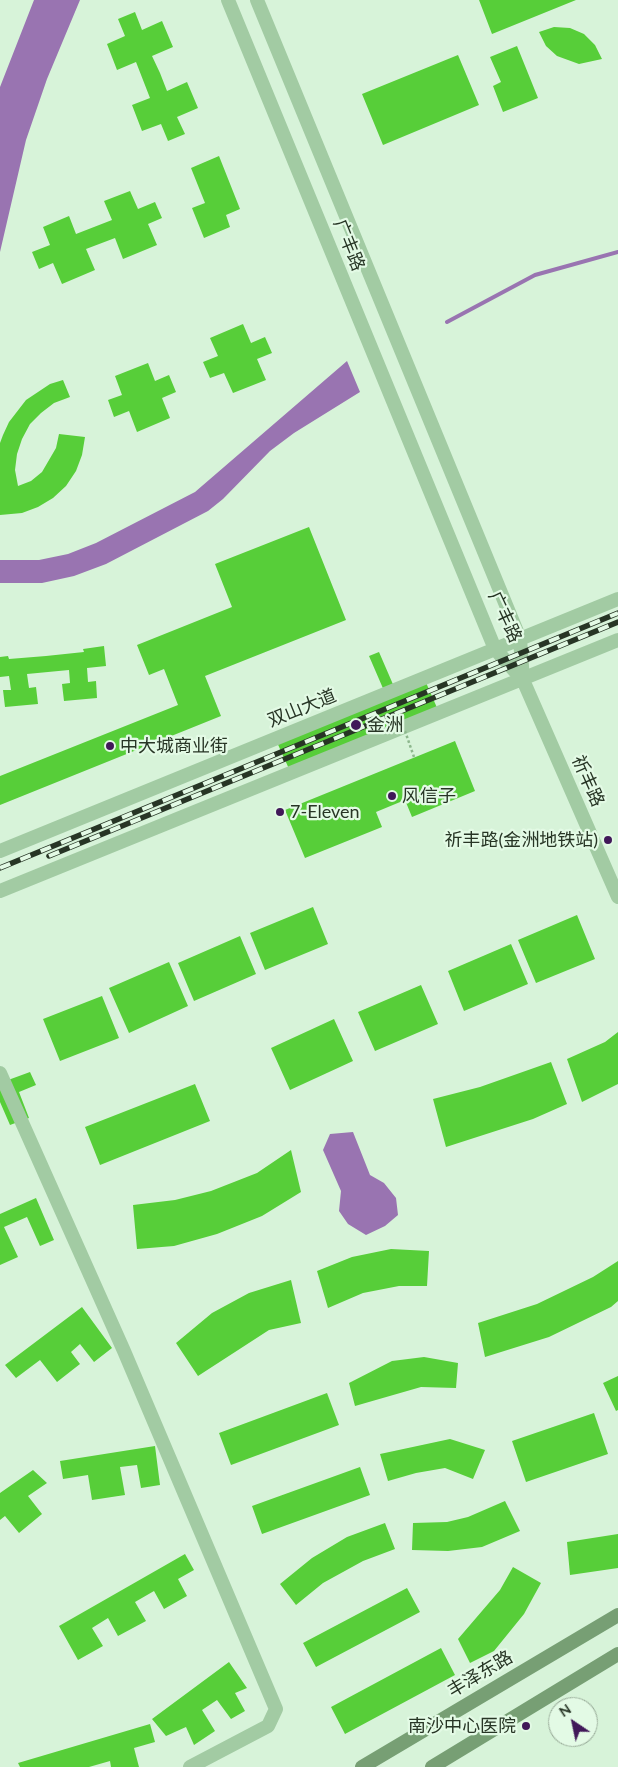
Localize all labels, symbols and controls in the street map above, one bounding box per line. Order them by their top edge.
street label: 广丰路 [329,216,369,274]
street label: 广丰路 [484,588,526,646]
street label: 双山大道 [265,685,339,731]
place label: 金洲 [367,714,403,736]
marker: 金洲 [349,718,363,732]
place label: 中大城商业街 [120,735,228,757]
marker: 中大城商业街 [104,740,116,752]
street label: 祈丰路 [567,752,609,810]
place label: 风信子 [402,785,456,807]
marker: 风信子 [386,790,398,802]
place label: 7-Eleven [290,801,360,823]
marker: 7-Eleven [274,806,286,818]
place label: 祈丰路(金洲地铁站) [444,829,598,851]
marker: 祈丰路(金洲地铁站) [602,834,614,846]
street label: 丰泽东路 [444,1646,516,1702]
north arrow [548,1697,598,1747]
text: N [556,1700,574,1720]
place label: 南沙中心医院 [408,1715,516,1737]
marker: 南沙中心医院 [520,1720,532,1732]

